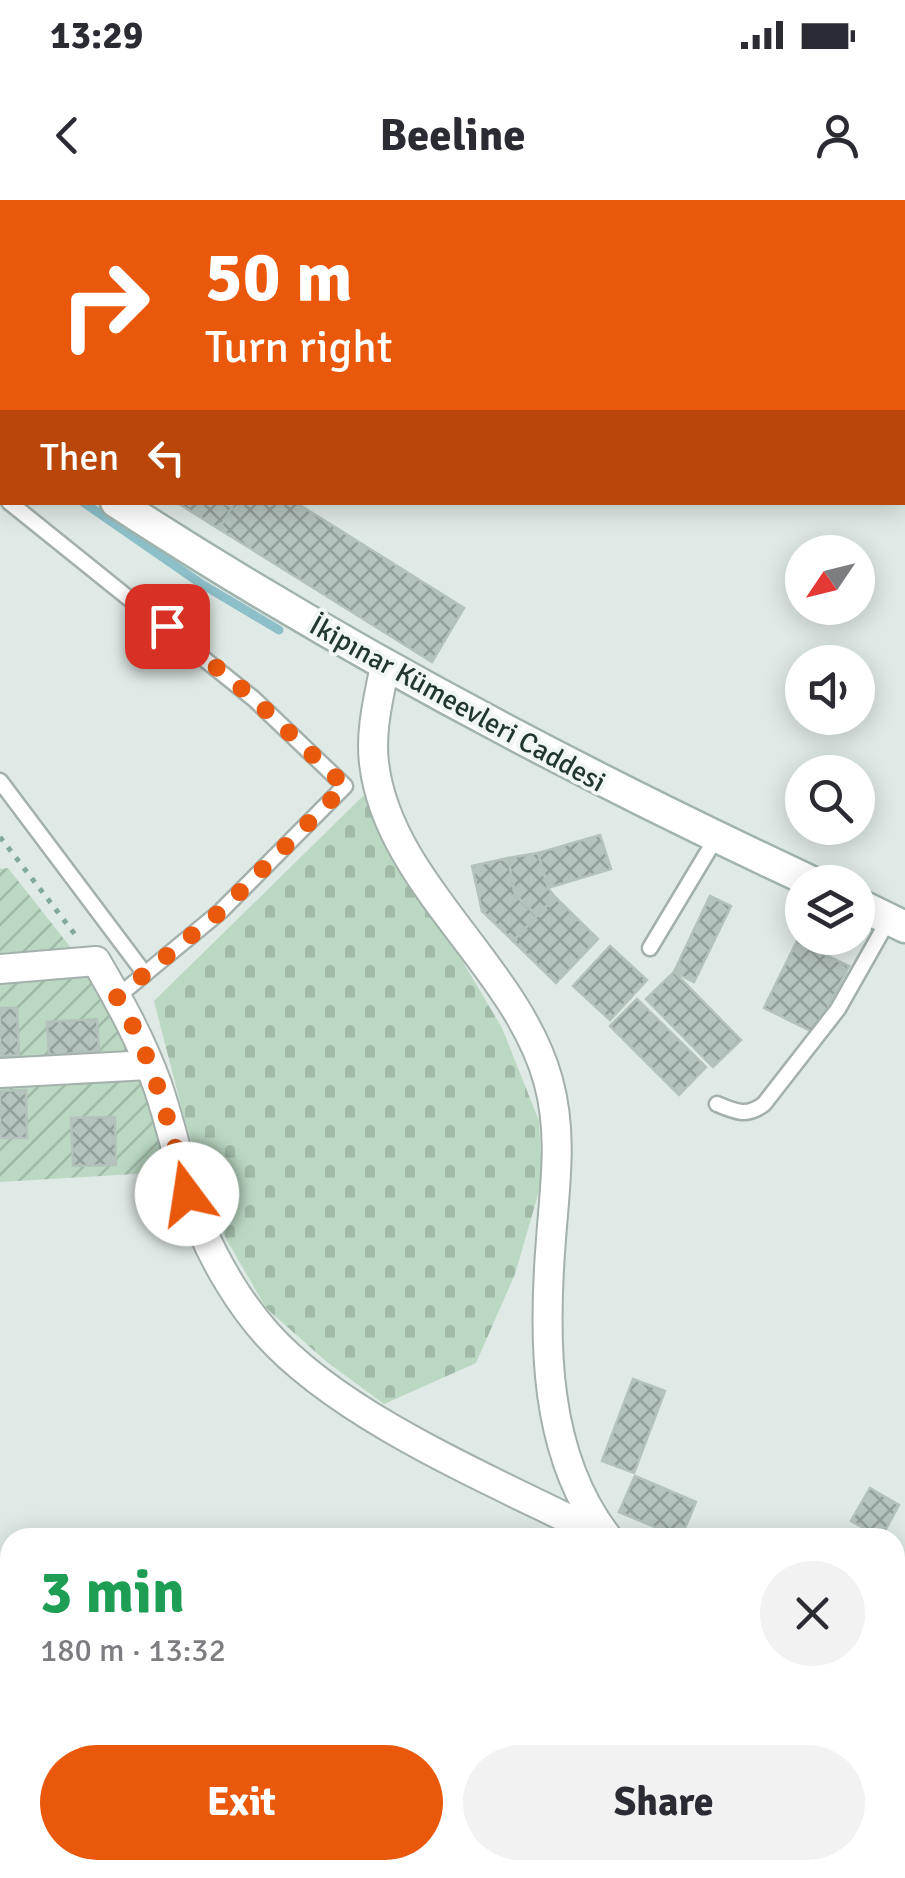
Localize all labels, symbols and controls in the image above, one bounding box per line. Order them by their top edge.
text: 13:29 [50,12,143,59]
icon: back [40,108,95,163]
text: Beeline [379,108,526,163]
icon: person [810,108,865,163]
text: 50 m [205,234,353,320]
icon: right [40,240,170,370]
text: Turn right [205,320,393,375]
icon: left [139,430,194,485]
text: Then [40,434,119,481]
north arrow [785,535,875,625]
map controls [785,535,875,955]
pin [125,584,210,669]
icon: arrive [140,599,195,654]
street label: İkipınar Kümeevleri Caddesi [304,608,611,800]
button: sound [785,645,875,735]
button: search [785,755,875,845]
button: layers [785,865,875,955]
position arrow [135,1142,239,1246]
text: 3 min [40,1556,185,1630]
button: close [760,1561,865,1666]
text: 180 m · 13:32 [40,1631,226,1670]
button: Exit [40,1745,443,1860]
button: Share [463,1745,865,1860]

